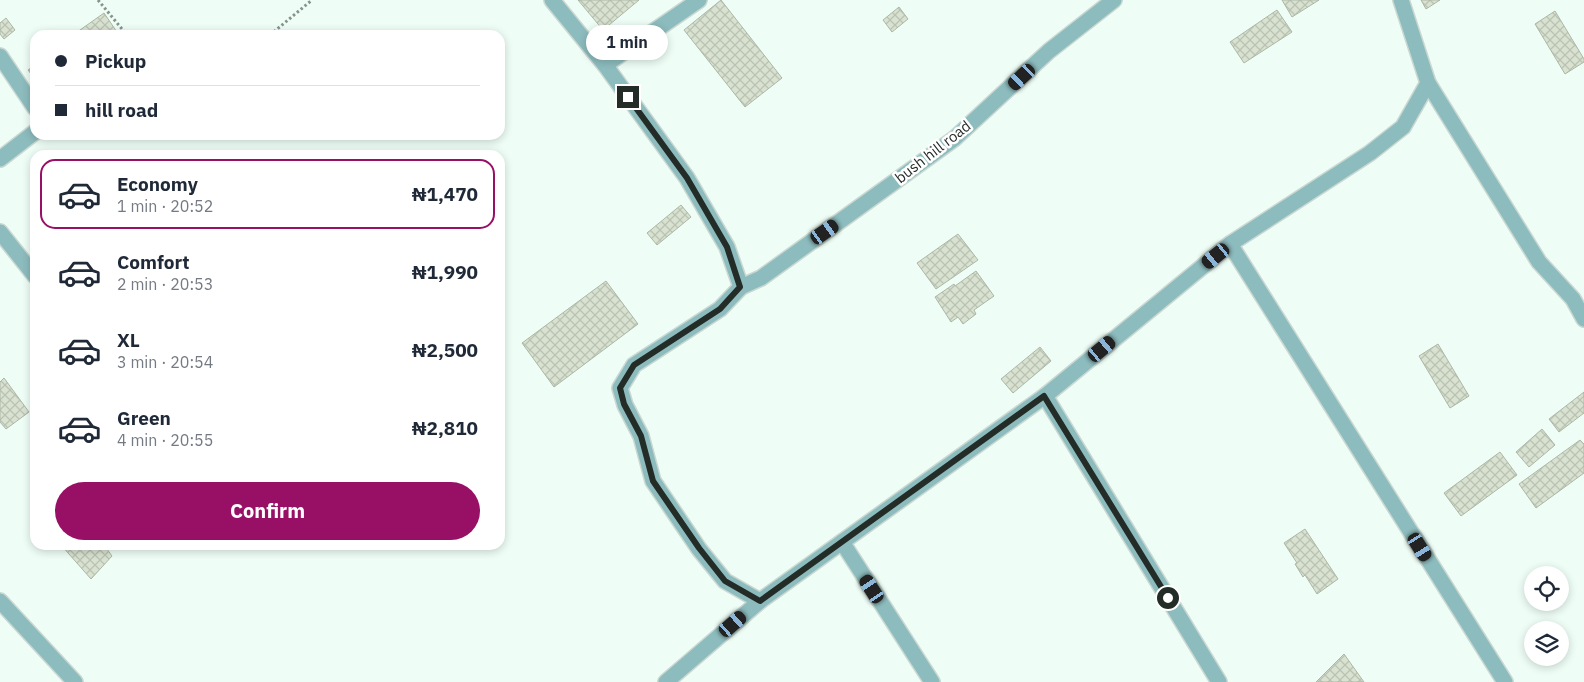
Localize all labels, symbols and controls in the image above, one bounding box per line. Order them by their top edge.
callout: 1 min [587,24,669,59]
text: 1 min [606,32,648,52]
text: Pickup [85,49,146,73]
car [1005,61,1038,93]
route end [617,86,639,108]
text: hill road [85,98,158,122]
street label: bush hill road [891,116,974,187]
icon: car [57,172,102,217]
text: Economy [117,172,198,196]
text: ₦1,470 [412,182,478,206]
text: 1 min · 20:52 [117,196,213,216]
car [808,217,841,247]
car [1199,241,1232,271]
icon: car [57,250,102,295]
text: Comfort [117,250,190,274]
text: ₦1,990 [412,260,478,284]
text: 2 min · 20:53 [117,274,213,294]
icon: car [57,328,102,373]
text: XL [117,328,140,352]
car [1085,334,1118,364]
text: ₦2,500 [412,338,478,362]
text: 3 min · 20:54 [117,352,213,372]
icon: car [57,406,102,451]
text: Green [117,406,171,430]
text: ₦2,810 [412,416,478,440]
text: 4 min · 20:55 [117,430,213,450]
button: Confirm [55,482,480,540]
car [1405,530,1434,564]
map controls [1524,566,1569,666]
button: locate [1524,566,1569,611]
car [857,572,886,606]
route start [1157,587,1179,609]
car [716,608,749,640]
button: layers [1524,621,1569,666]

